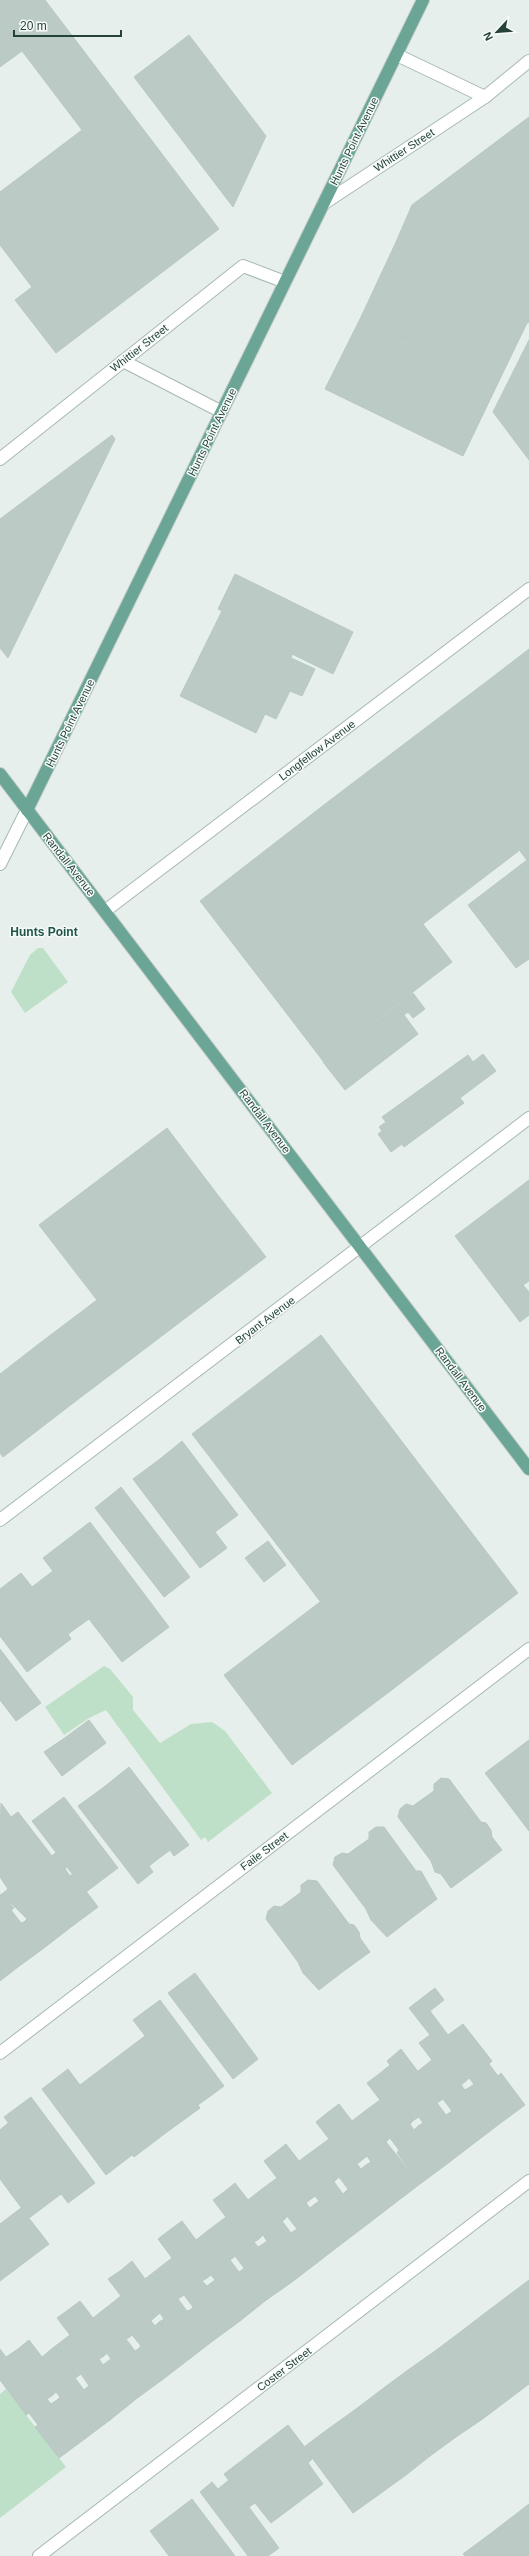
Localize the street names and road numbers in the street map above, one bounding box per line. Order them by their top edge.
street label: Hunts Point Avenue [327,95,381,187]
street label: Whittier Street [372,126,436,174]
street label: Whittier Street [108,322,170,374]
street label: Hunts Point Avenue [185,386,239,478]
street label: Hunts Point Avenue [43,677,97,769]
street label: Longfellow Avenue [277,717,357,783]
street label: Randall Avenue [41,830,97,898]
street label: Randall Avenue [237,1087,293,1155]
street label: Bryant Avenue [233,1294,297,1346]
street label: Randall Avenue [433,1345,489,1413]
street label: Faile Street [238,1829,290,1873]
street label: Coster Street [255,2345,313,2393]

